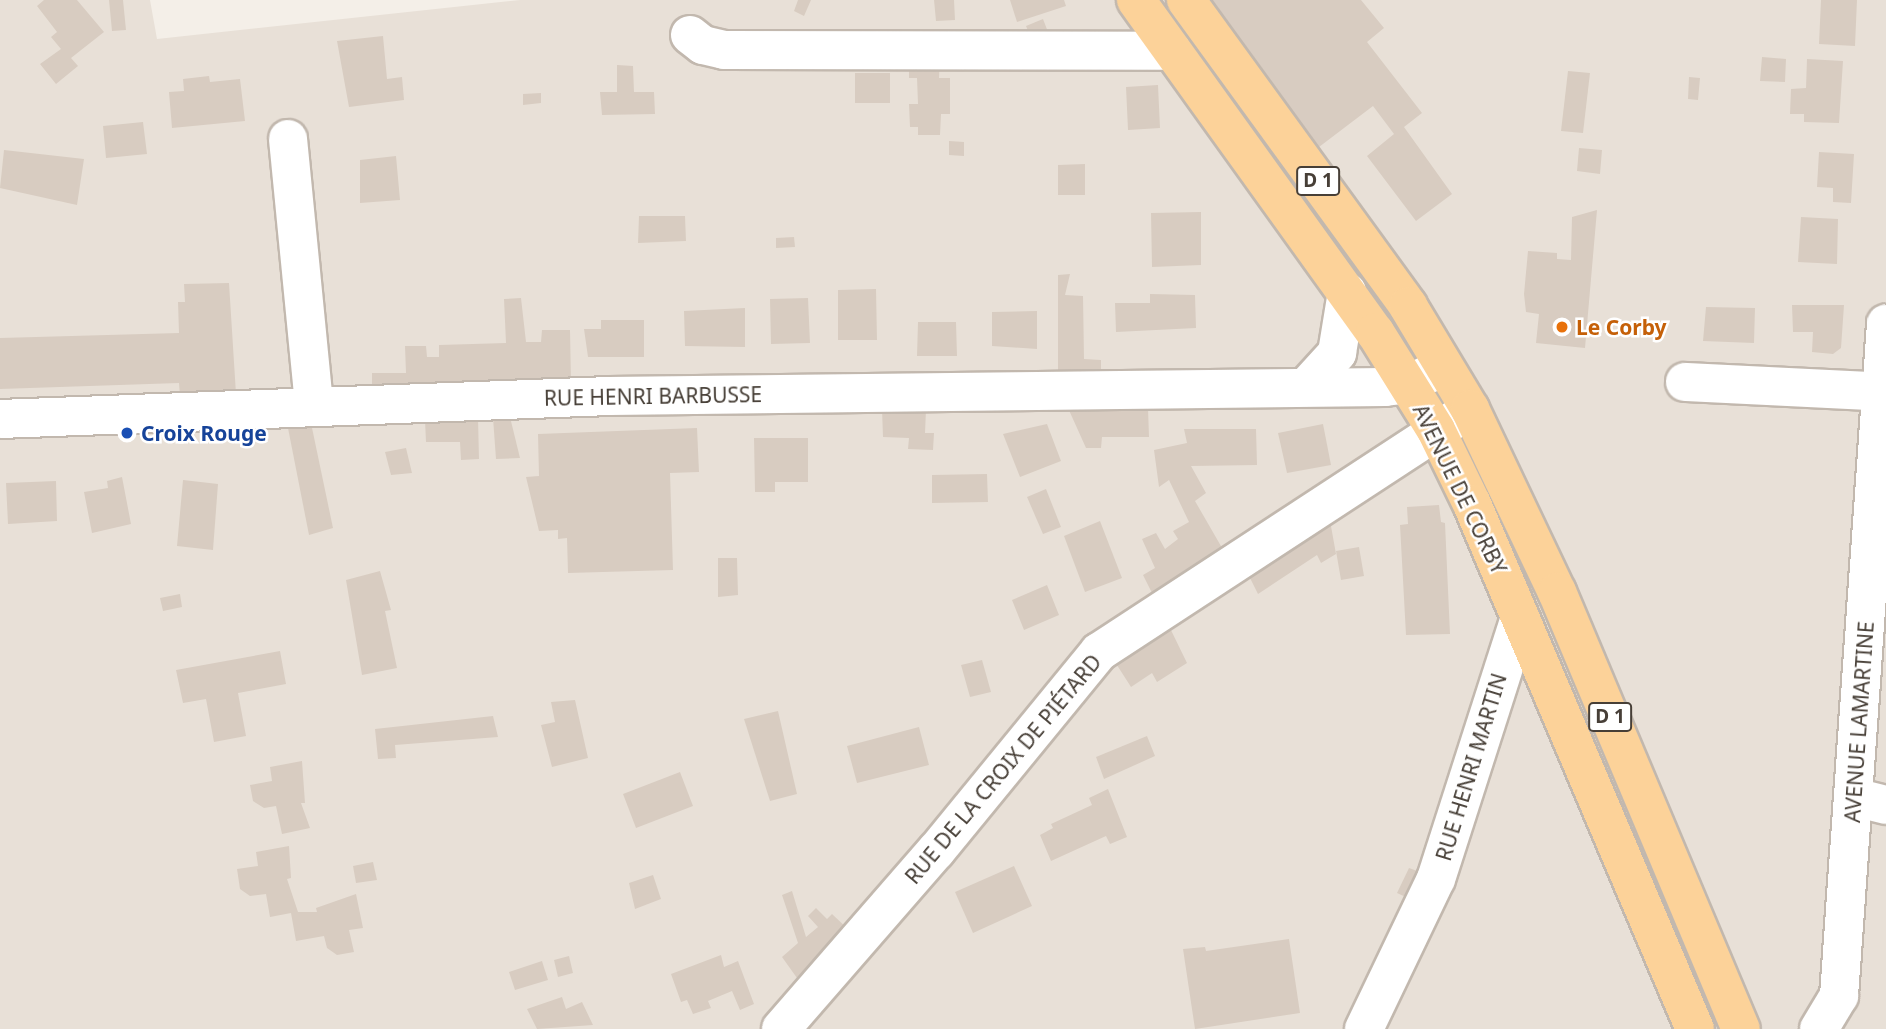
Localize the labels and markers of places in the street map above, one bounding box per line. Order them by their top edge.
place label: Le Corby [1576,314,1667,340]
marker: Le Corby [1554,319,1570,335]
place label: Croix Rouge [141,420,267,446]
marker: Croix Rouge [119,425,135,441]

